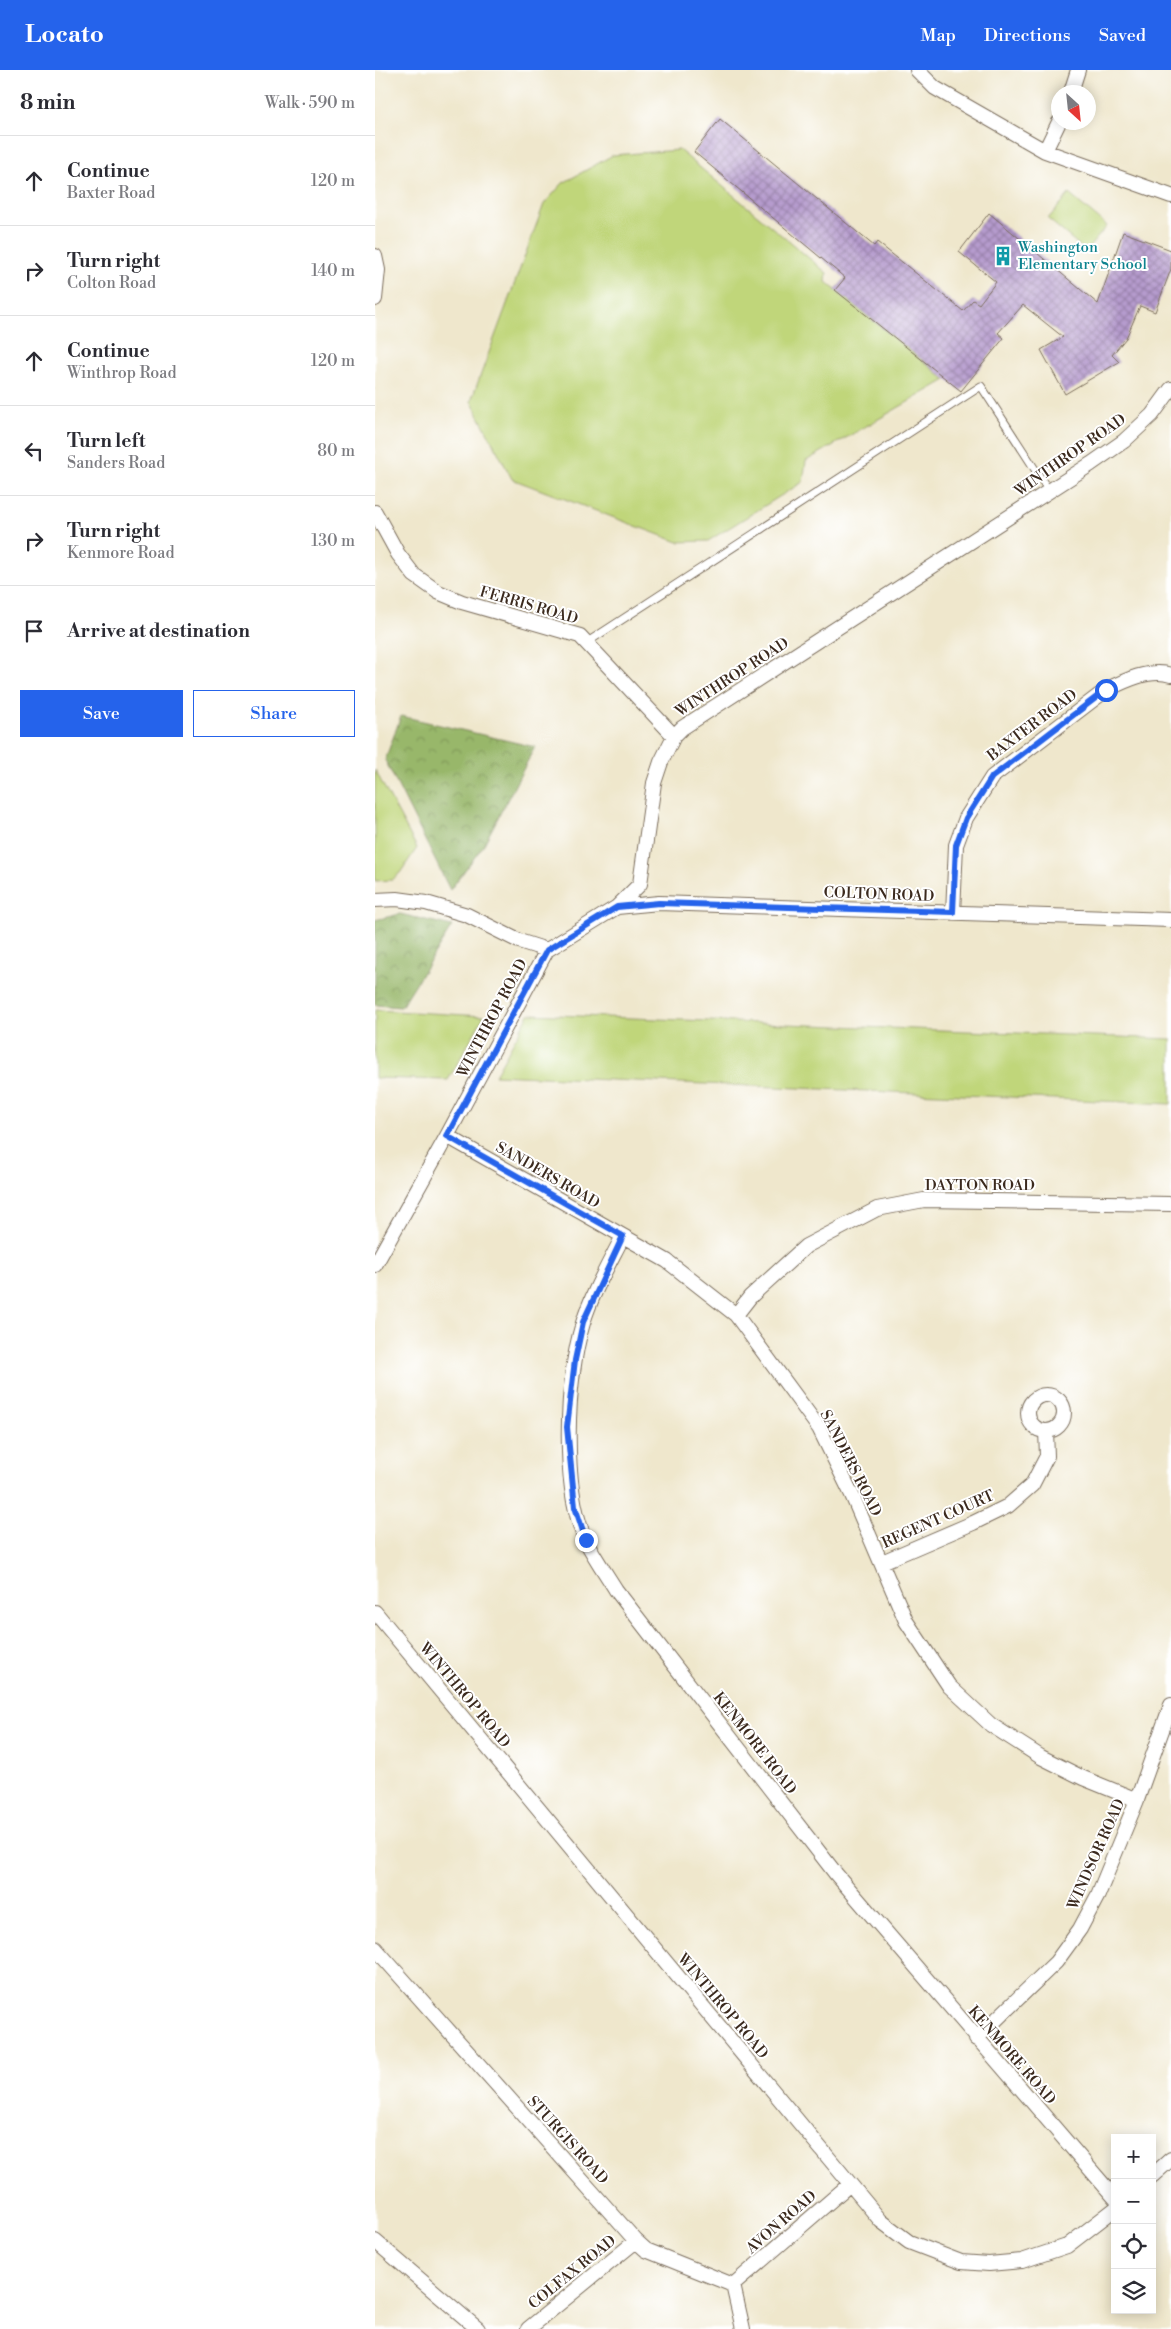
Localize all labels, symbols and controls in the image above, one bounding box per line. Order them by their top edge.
text: Locato [25,20,104,50]
text: Map [920,24,956,47]
text: Directions [984,24,1071,47]
text: Saved [1099,24,1146,47]
north arrow [1051,85,1096,130]
text: 8 min [20,90,75,116]
text: Walk · 590 m [265,93,355,113]
text: Continue [67,159,150,183]
icon: ahead [20,167,48,195]
text: 120 m [311,171,355,191]
text: Baxter Road [67,183,155,203]
place label: Washington Elementary School [1017,238,1147,274]
building icon: Washington Elementary School [992,245,1014,267]
text: Turn right [67,249,160,273]
icon: right [20,257,48,285]
text: 140 m [311,261,355,281]
text: Colton Road [67,273,156,293]
text: Continue [67,339,150,363]
icon: ahead [20,347,48,375]
text: 120 m [311,351,355,371]
text: Winthrop Road [67,363,177,383]
street label: WINTHROP ROAD [1010,410,1130,501]
text: Turn left [67,429,146,453]
icon: left [20,437,48,465]
text: 80 m [317,441,355,461]
text: Sanders Road [67,453,165,473]
text: Turn right [67,519,160,543]
icon: right [20,527,48,555]
text: 130 m [311,531,355,551]
text: Kenmore Road [67,543,175,563]
street label: FERRIS ROAD [477,582,580,629]
icon: arrive [20,617,48,645]
text: Arrive at destination [67,619,250,643]
street label: WINTHROP ROAD [671,634,793,722]
route start [1095,679,1118,702]
street label: BAXTER ROAD [983,685,1081,766]
button: Save [20,690,183,737]
button: Share [193,690,355,737]
street label: COLTON ROAD [823,883,935,906]
street label: WINTHROP ROAD [453,956,532,1082]
street label: SANDERS ROAD [492,1138,603,1213]
street label: DAYTON ROAD [925,1176,1035,1195]
street label: SANDERS ROAD [816,1407,886,1520]
street label: REGENT COURT [879,1486,998,1553]
route end [575,1529,598,1552]
street label: WINTHROP ROAD [414,1638,514,1752]
street label: KENMORE ROAD [709,1688,800,1798]
street label: WINDSOR ROAD [1063,1796,1129,1913]
street label: WINTHROP ROAD [672,1949,772,2063]
street label: KENMORE ROAD [964,2002,1060,2109]
street label: STURGIS ROAD [523,2092,612,2188]
map controls [1111,2134,1156,2314]
button: + [1111,2134,1156,2179]
button: − [1111,2179,1156,2224]
street label: AVON ROAD [741,2187,820,2259]
button: locate [1111,2224,1156,2269]
street label: COLFAX ROAD [525,2231,620,2313]
button: layers [1111,2269,1156,2314]

